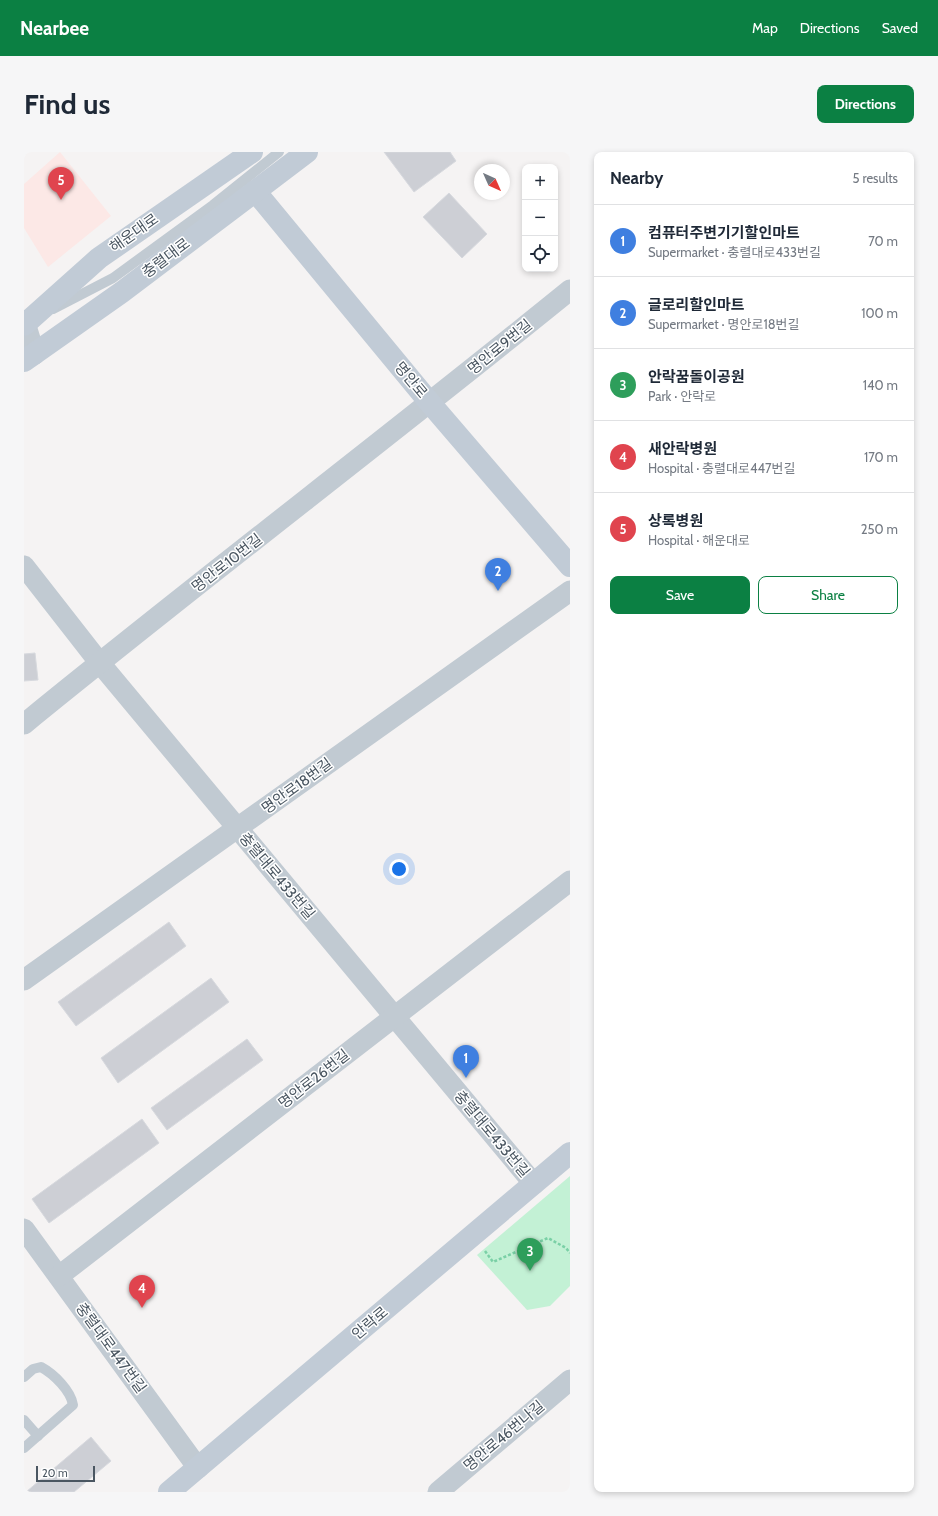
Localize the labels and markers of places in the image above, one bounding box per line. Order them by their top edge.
pin: 5 [48,167,74,200]
pin: 2 [485,558,511,591]
pin: 1 [453,1045,479,1078]
pin: 3 [517,1238,543,1271]
pin: 4 [129,1275,155,1308]

